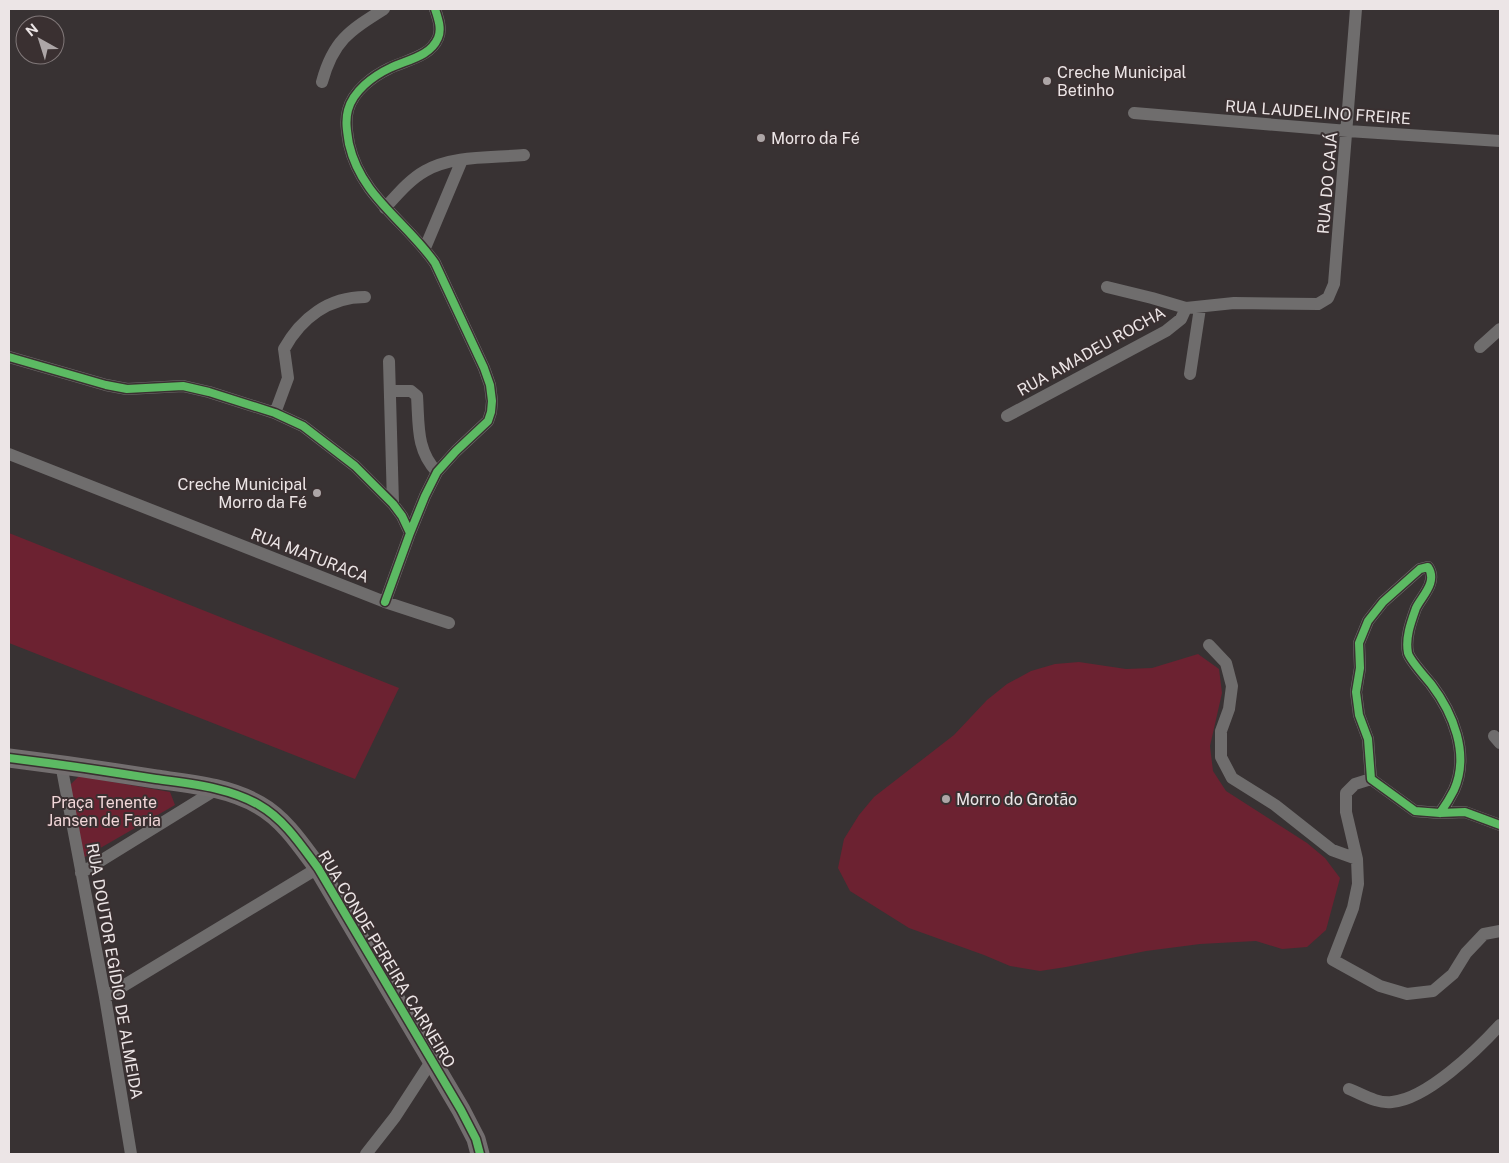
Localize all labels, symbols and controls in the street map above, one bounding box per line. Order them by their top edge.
north arrow [15,15,65,65]
text: N [23,20,41,40]
place label: Creche Municipal Betinho [1057,63,1187,100]
marker: Creche Municipal Betinho [1041,75,1053,87]
street label: RUA LAUDELINO FREIRE [1224,97,1411,128]
place label: Morro da Fé [771,129,860,148]
street label: RUA DO CAJÁ [1313,131,1341,235]
marker: Morro da Fé [755,132,767,144]
street label: RUA AMADEU ROCHA [1014,303,1169,400]
place label: Creche Municipal Morro da Fé [178,475,307,512]
marker: Creche Municipal Morro da Fé [311,487,323,499]
street label: RUA MATURACA [248,524,372,587]
place label: Morro do Grotão [956,790,1077,809]
park label: Praça Tenente Jansen de Faria [47,793,161,830]
marker: Morro do Grotão [940,793,952,805]
street label: RUA DOUTOR EGÍDIO DE ALMEIDA [83,841,147,1101]
street label: RUA CONDE PEREIRA CARNEIRO [314,847,459,1071]

